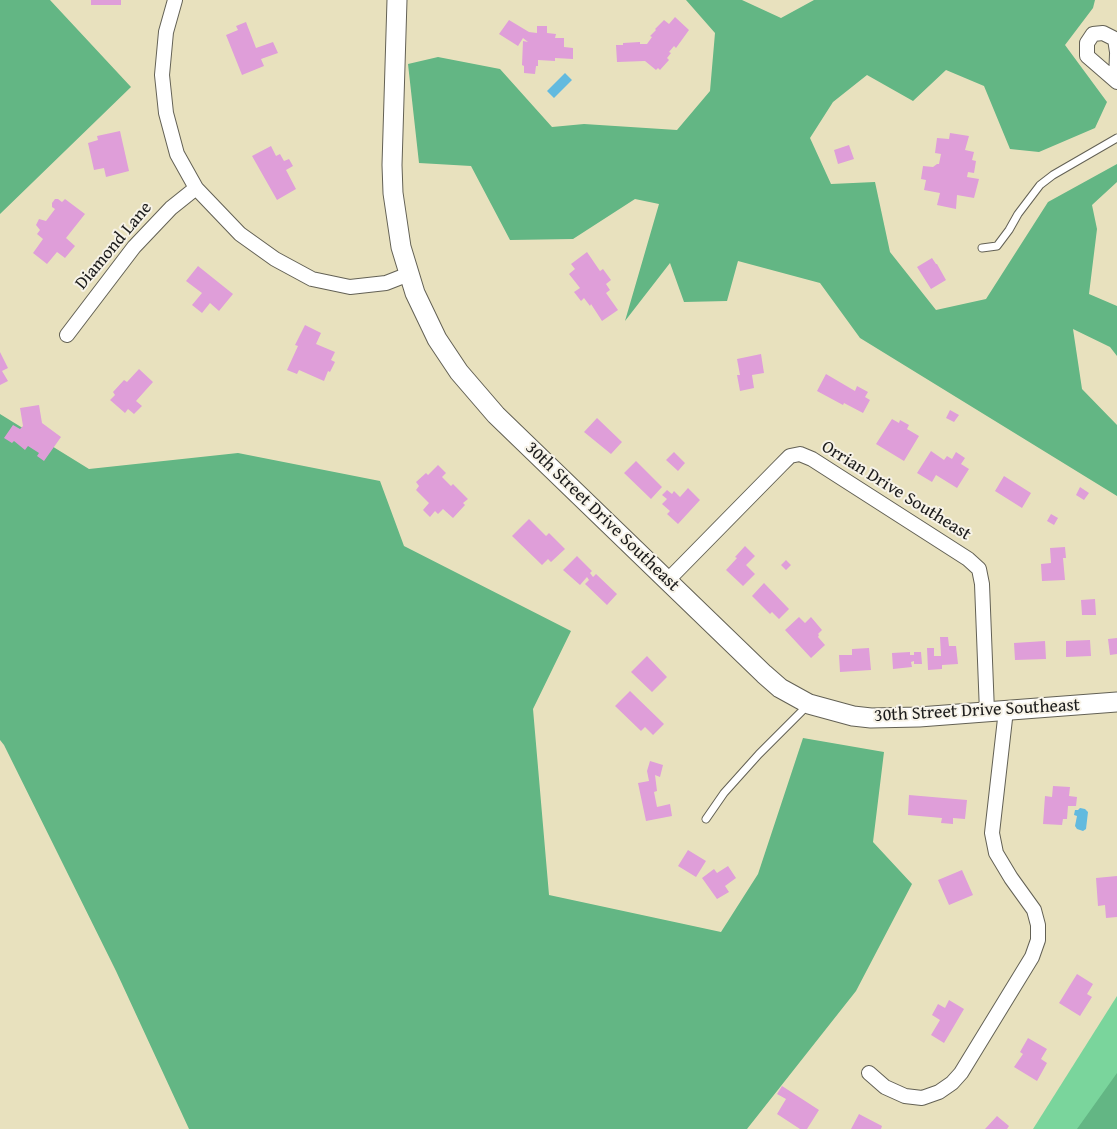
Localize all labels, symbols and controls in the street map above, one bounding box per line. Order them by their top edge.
street label: Diamond Lane [71,198,157,294]
street label: Orrian Drive Southeast [817,436,975,546]
street label: 30th Street Drive Southeast [520,438,684,596]
street label: 30th Street Drive Southeast [873,695,1081,727]

